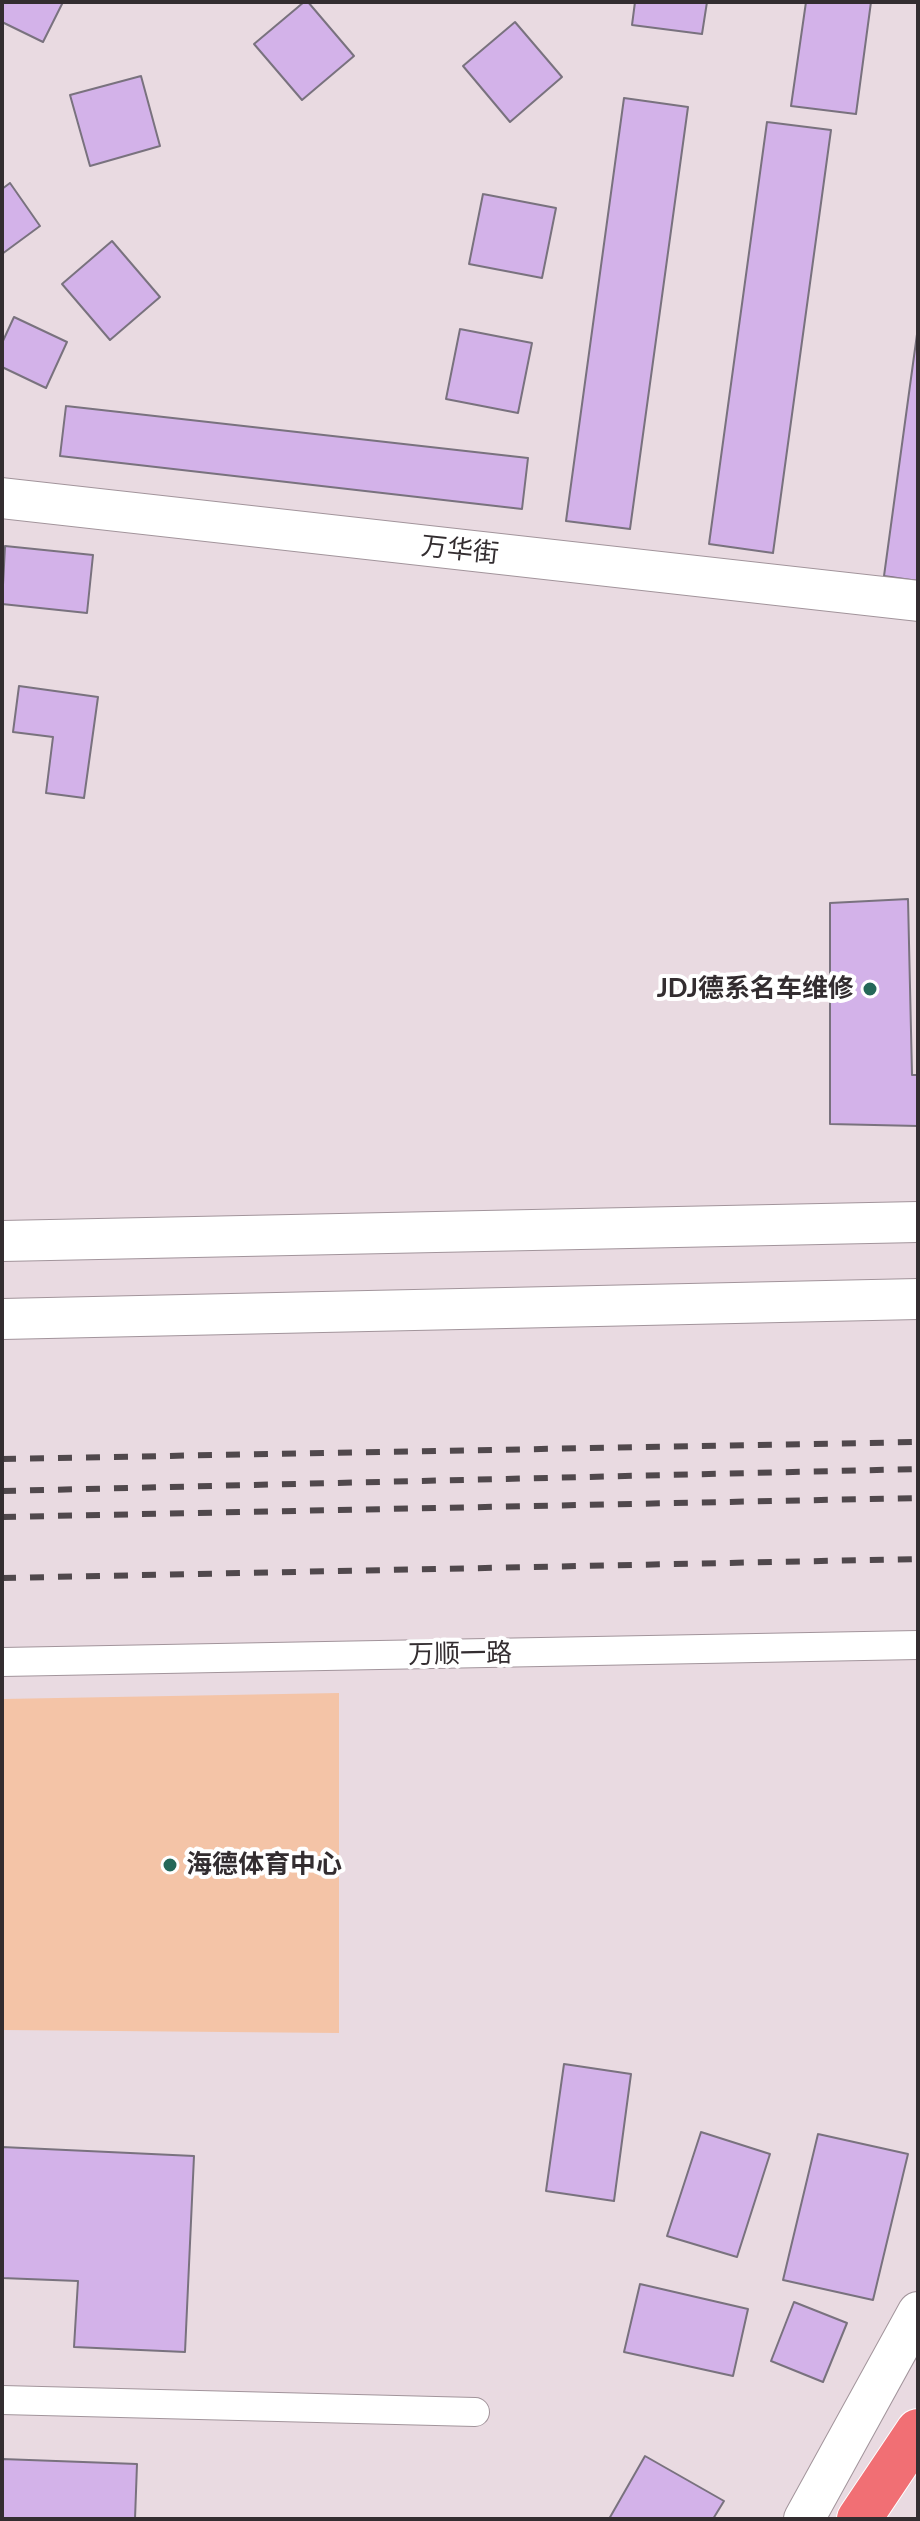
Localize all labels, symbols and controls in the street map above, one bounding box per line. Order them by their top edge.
street label: 万华街 [420,530,500,570]
place label: JDJ德系名车维修 [657,973,854,1005]
marker: JDJ德系名车维修 [861,980,879,998]
street label: 万顺一路 [408,1637,512,1671]
place label: 海德体育中心 [186,1849,342,1881]
marker: 海德体育中心 [161,1856,179,1874]

